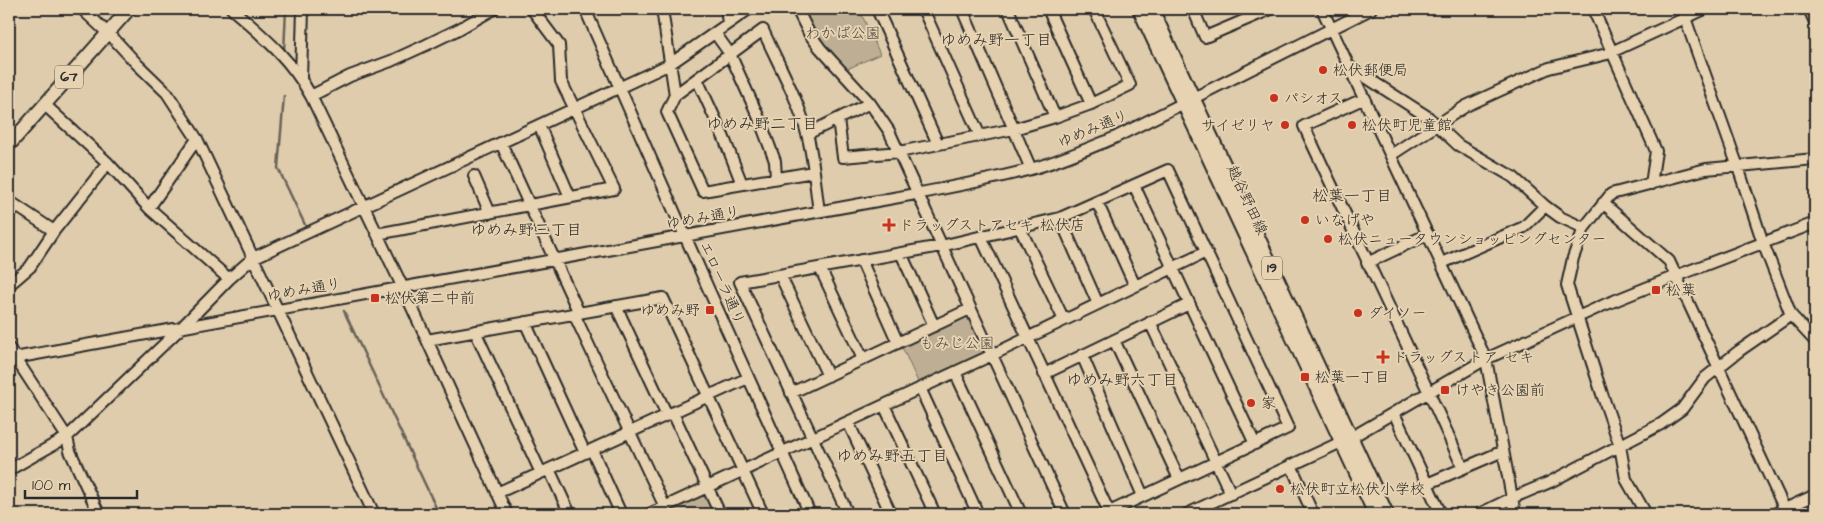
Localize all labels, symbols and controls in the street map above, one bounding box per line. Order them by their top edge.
park label: わかば公園 [805,23,881,44]
district label: ゆめみ野一丁目 [940,29,1052,51]
place label: 松伏郵便局 [1333,60,1408,81]
marker: 松伏郵便局 [1317,64,1329,76]
road number: 67 [55,66,83,88]
place label: パシオス [1284,88,1343,109]
marker: パシオス [1268,92,1280,104]
street label: ゆめみ通り [1054,105,1132,153]
district label: ゆめみ野二丁目 [706,113,818,135]
place label: サイゼリヤ [1201,115,1275,136]
place label: 松伏町児童館 [1362,115,1452,136]
marker: サイゼリヤ [1279,119,1291,131]
marker: 松伏町児童館 [1346,119,1358,131]
street label: 越谷野田線 [1222,162,1272,238]
district label: 松葉一丁目 [1312,185,1392,207]
street label: ゆめみ通り [664,201,742,235]
place label: いなげや [1315,210,1375,231]
marker: いなげや [1299,214,1311,226]
place label: ドラッグストアセキ 松伏店 [899,215,1085,236]
district label: ゆめみ野三丁目 [470,219,582,241]
marker: ドラッグストアセキ 松伏店 [883,219,895,231]
place label: 松伏ニュータウンショッピングセンター [1338,229,1607,250]
marker: 松伏ニュータウンショッピングセンター [1322,233,1334,245]
street label: エローラ通り [694,238,750,328]
road number: 19 [1262,256,1282,280]
street label: ゆめみ通り [265,273,343,307]
place label: 松葉 [1666,280,1696,301]
marker: 松葉 [1650,284,1662,296]
place label: 松伏第二中前 [385,288,475,309]
marker: 松伏第二中前 [369,292,381,304]
place label: ゆめみ野 [640,300,700,321]
place label: ダイソー [1368,303,1427,324]
marker: ゆめみ野 [704,304,716,316]
marker: ダイソー [1352,307,1364,319]
park label: もみじ公園 [919,333,995,354]
place label: ドラッグストア セキ [1393,347,1534,368]
marker: ドラッグストア セキ [1377,351,1389,363]
place label: 松葉一丁目 [1315,367,1390,388]
district label: ゆめみ野六丁目 [1066,369,1178,391]
marker: 松葉一丁目 [1299,371,1311,383]
place label: けやき公園前 [1455,380,1545,401]
marker: けやき公園前 [1439,384,1451,396]
place label: 家 [1261,393,1276,414]
marker: 家 [1245,397,1257,409]
district label: ゆめみ野五丁目 [836,445,948,467]
scale bar [25,468,138,500]
text: 100 m [32,475,71,496]
place label: 松伏町立松伏小学校 [1290,479,1425,500]
marker: 松伏町立松伏小学校 [1274,483,1286,495]

